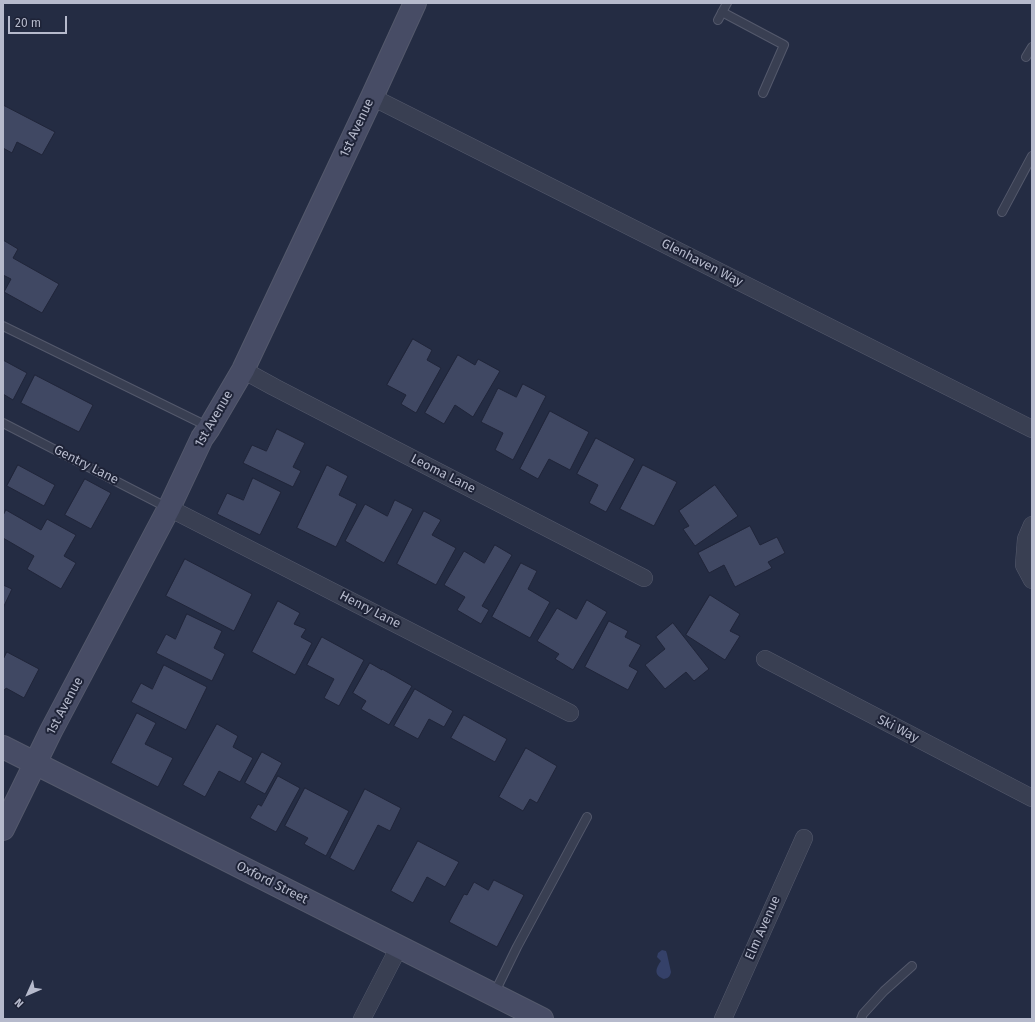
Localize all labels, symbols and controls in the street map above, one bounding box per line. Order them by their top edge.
scale bar [10,8,69,34]
text: 20 m [15,16,41,30]
street label: 1st Avenue [337,96,377,160]
street label: Glenhaven Way [659,236,745,290]
street label: 1st Avenue [191,388,237,450]
street label: Gentry Lane [51,442,121,488]
street label: Leoma Lane [408,451,478,497]
street label: Henry Lane [337,588,403,632]
street label: 1st Avenue [43,675,87,737]
street label: Ski Way [875,712,921,746]
street label: Oxford Street [234,858,310,908]
street label: Elm Avenue [742,894,784,962]
north arrow [8,974,48,1014]
text: N [12,996,26,1010]

